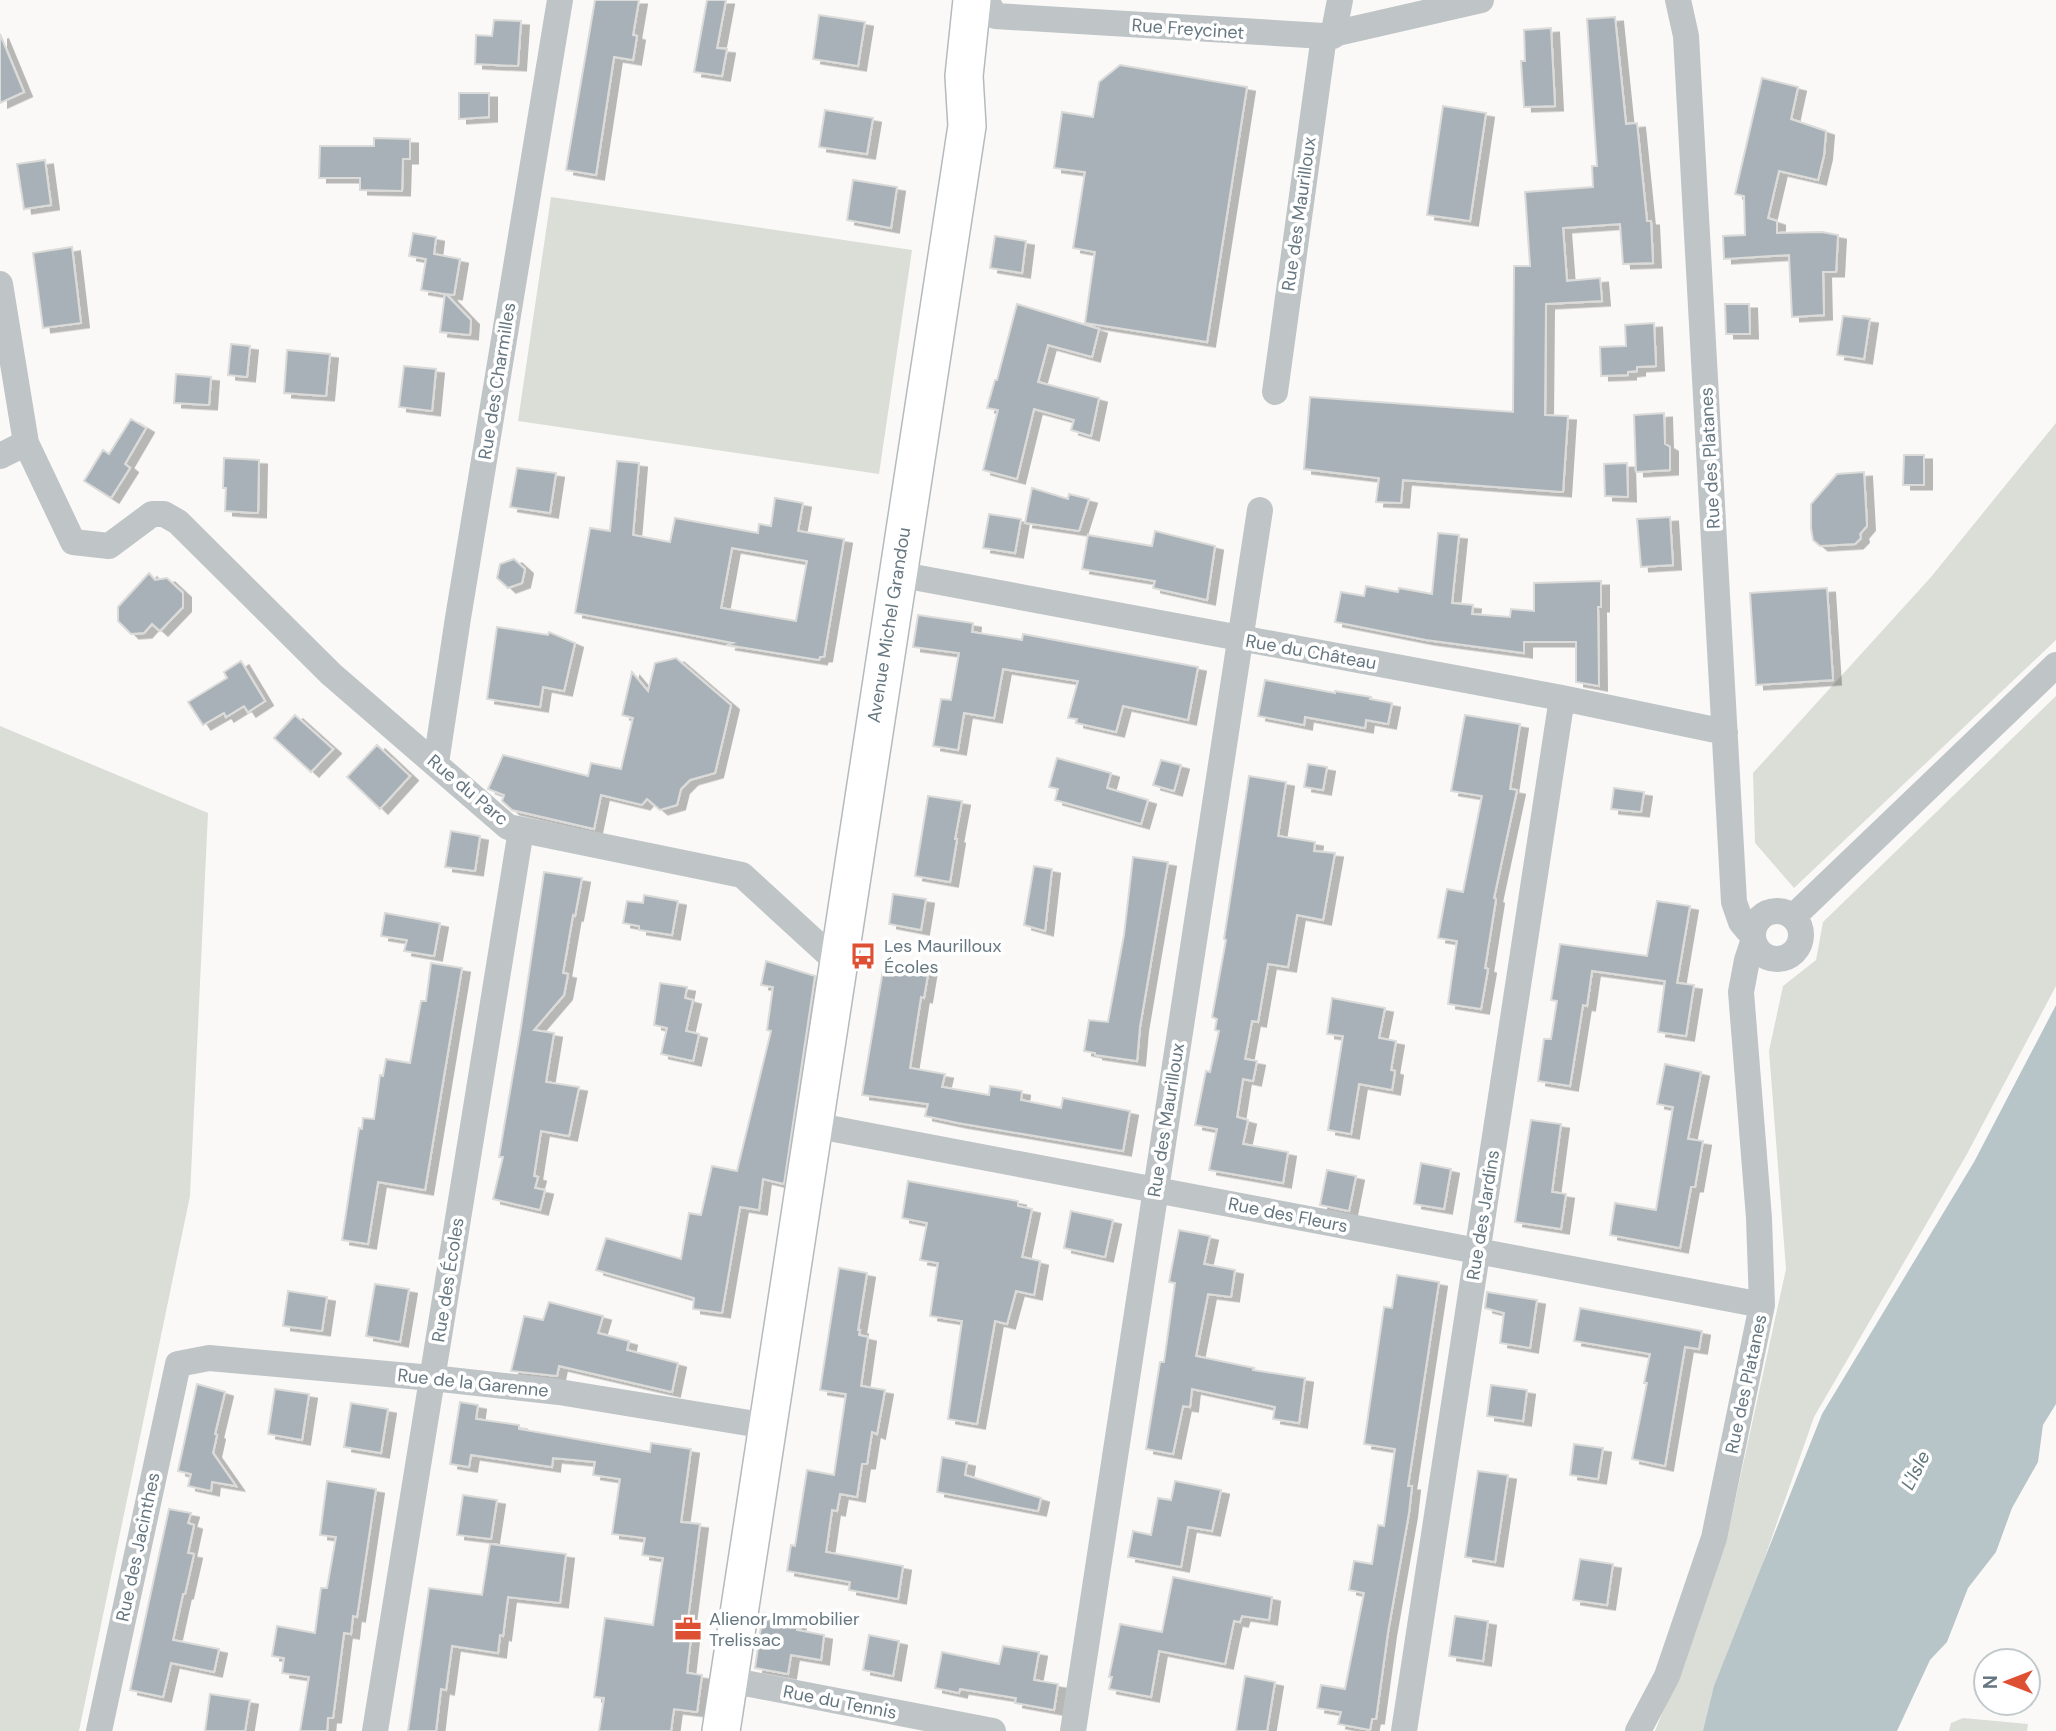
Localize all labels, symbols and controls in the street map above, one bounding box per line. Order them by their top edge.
street label: Rue Freycinet [1131,13,1245,45]
street label: Rue des Maurilloux [1276,135,1322,293]
street label: Rue des Charmilles [473,301,521,461]
street label: Rue des Platanes [1694,387,1726,529]
street label: Avenue Michel Grandou [862,525,916,725]
street label: Rue du Château [1244,629,1378,675]
street label: Rue du Parc [422,749,514,831]
place label: Les Maurilloux Écoles [884,934,1001,979]
bus stop icon: Les Maurilloux Écoles [848,941,878,971]
street label: Rue des Maurilloux [1142,1041,1190,1199]
street label: Rue des Jardins [1461,1148,1505,1282]
street label: Rue des Fleurs [1226,1192,1350,1238]
street label: Rue des Écoles [426,1216,470,1344]
street label: Rue des Platanes [1720,1312,1772,1456]
street label: Rue de la Garenne [396,1363,550,1403]
water label: L'Isle [1895,1446,1936,1494]
street label: Rue des Jacinthes [110,1470,166,1624]
place label: Alienor Immobilier Trelissac [709,1607,860,1652]
office icon: Alienor Immobilier Trelissac [673,1614,703,1644]
north arrow [1972,1647,2042,1717]
text: N [1978,1675,2003,1689]
street label: Rue du Tennis [781,1679,899,1725]

